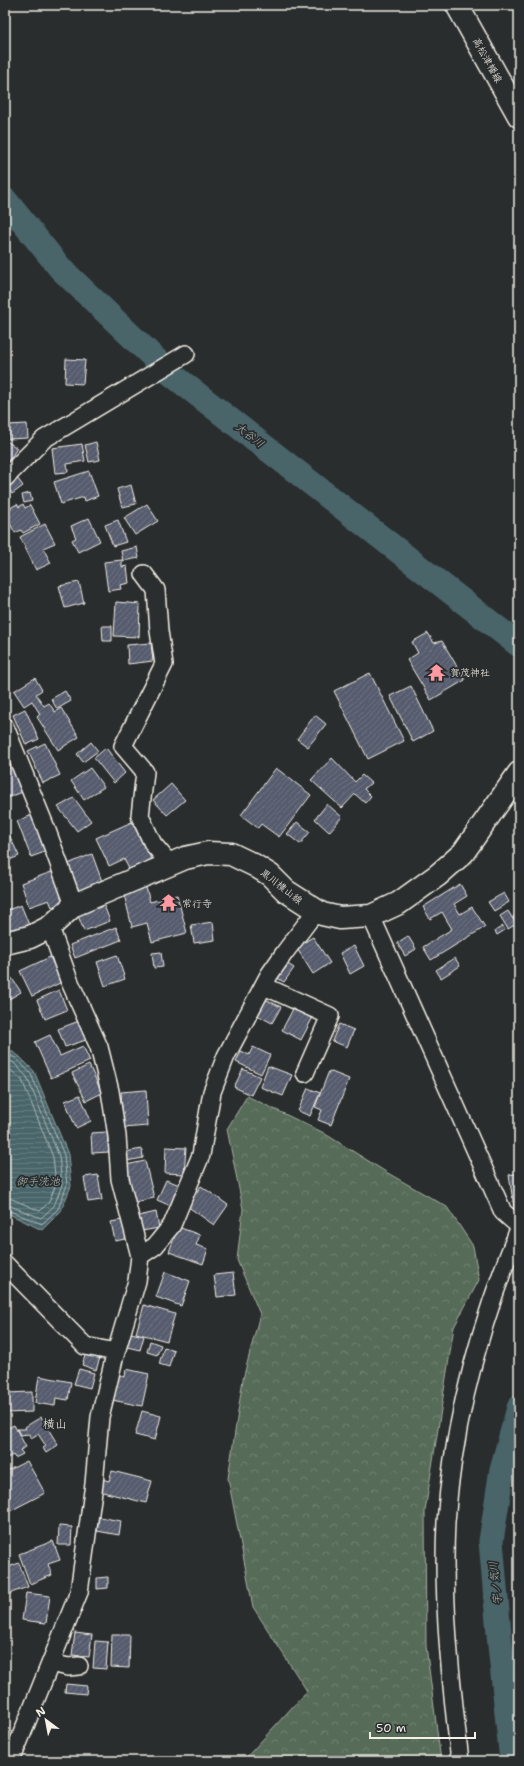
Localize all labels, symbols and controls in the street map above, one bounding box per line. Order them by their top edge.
street label: 高松津幡線 [470,35,505,85]
water label: 大谷川 [232,419,267,451]
temple icon: 賀茂神社 [427,662,447,682]
place label: 賀茂神社 [450,666,490,679]
street label: 黒川横山線 [258,866,305,907]
temple icon: 常行寺 [159,893,179,913]
place label: 常行寺 [182,897,212,910]
water label: 御手洗池 [16,1174,61,1189]
district label: 横山 [43,1416,67,1432]
water label: 宇ノ気川 [486,1560,505,1606]
north arrow [26,1700,66,1740]
text: N [33,1703,49,1721]
scale bar [370,1714,475,1740]
text: 50 m [376,1720,406,1736]

